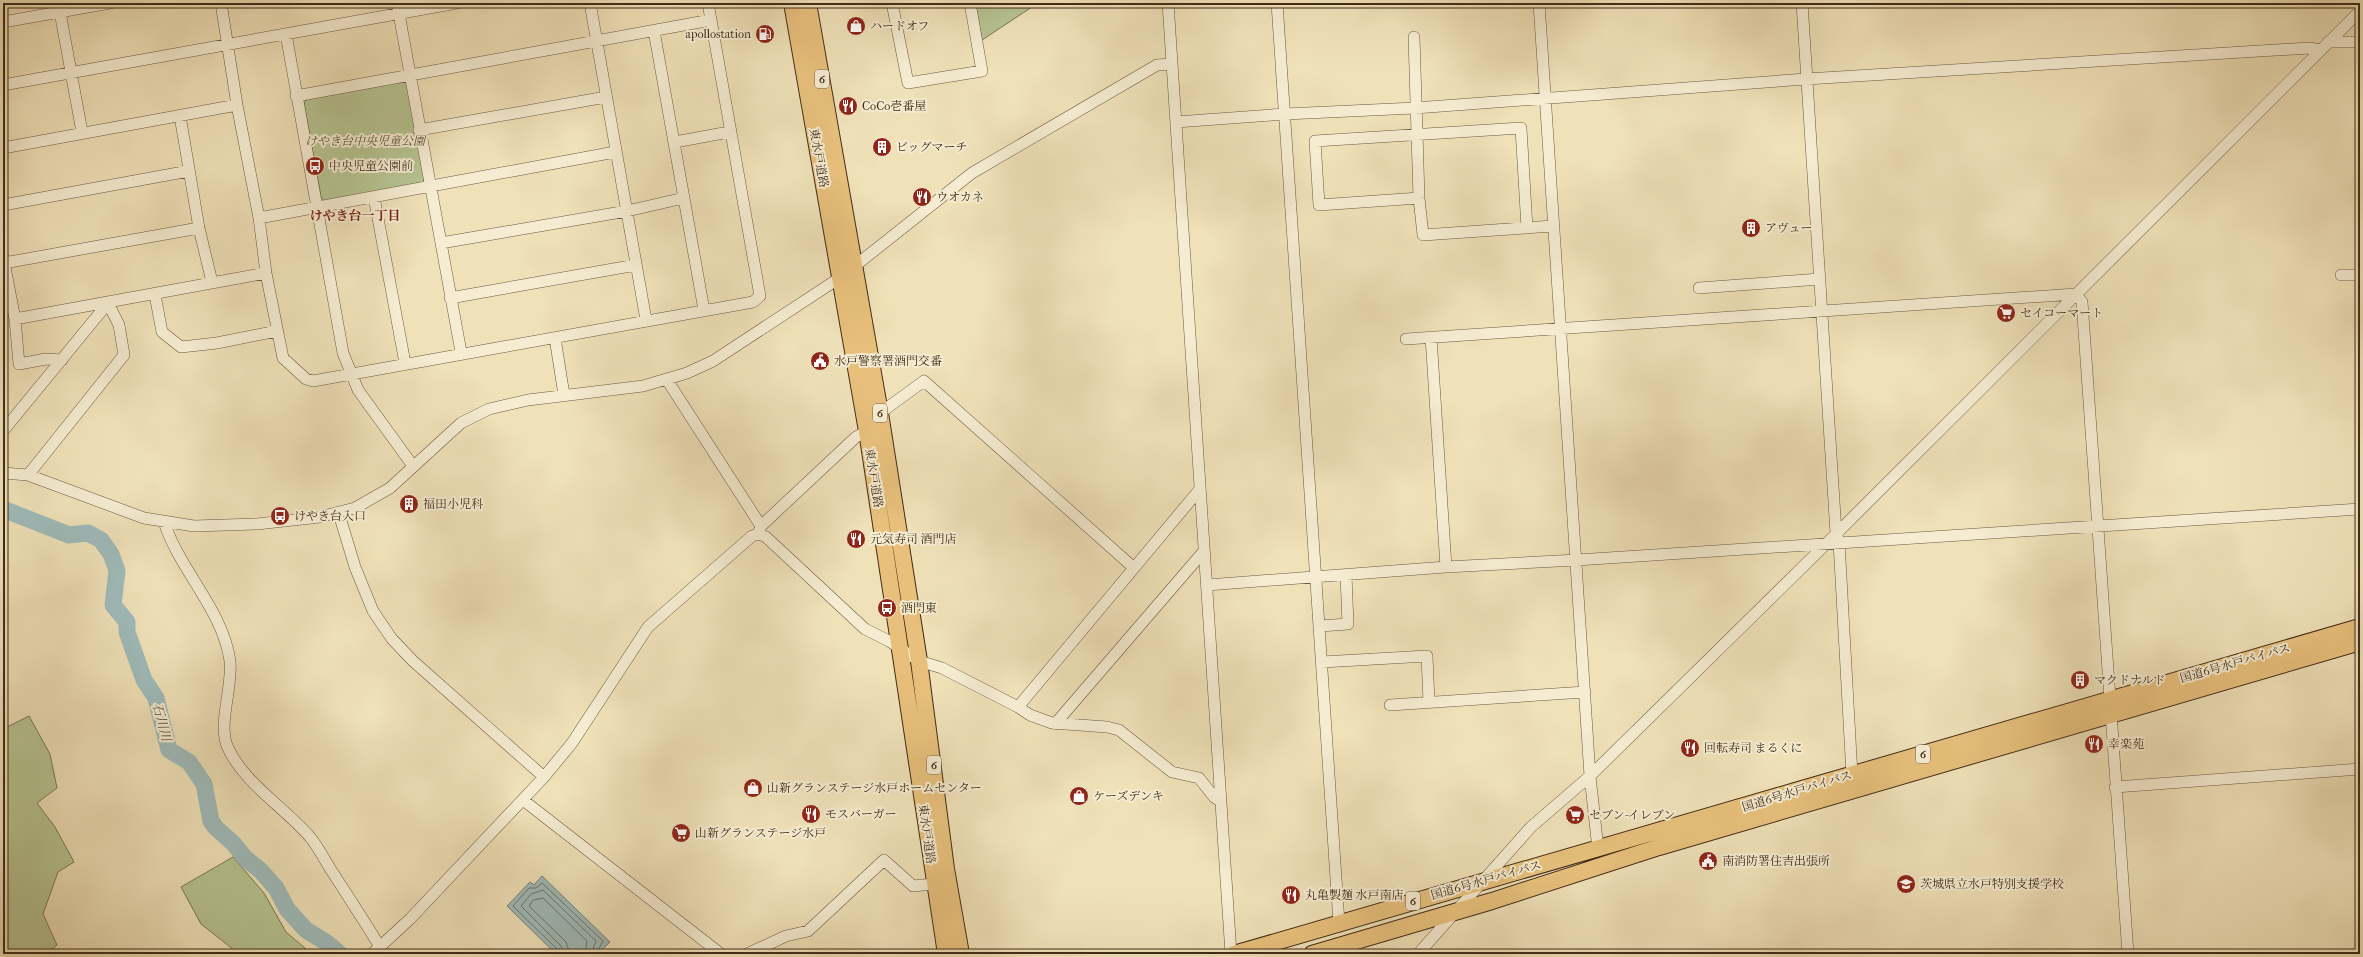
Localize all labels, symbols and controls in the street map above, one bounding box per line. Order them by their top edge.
shop icon: ハードオフ [845,15,867,37]
place label: ハードオフ [870,19,929,33]
fuel station icon: apollostation [754,23,776,45]
place label: apollostation [685,27,751,41]
road number: 6 [815,70,829,88]
restaurant icon: CoCo壱番屋 [837,95,859,117]
place label: CoCo壱番屋 [862,99,926,113]
street label: 東水戸道路 [807,127,831,189]
park label: けやき台中央児童公園 [305,134,427,148]
building icon: ビッグマーチ [871,136,893,158]
place label: ビッグマーチ [896,140,968,154]
bus stop icon: 中央児童公園前 [304,155,326,177]
place label: 中央児童公園前 [329,159,413,173]
restaurant icon: ウオカネ [911,186,933,208]
place label: ウオカネ [936,190,984,204]
district label: けやき台一丁目 [309,208,401,223]
building icon: アヴュー [1740,217,1762,239]
place label: アヴュー [1765,221,1813,235]
supermarket icon: セイコーマート [1995,302,2017,324]
place label: セイコーマート [2020,306,2103,320]
public building icon: 水戸警察署酒門交番 [809,350,831,372]
place label: 水戸警察署酒門交番 [834,354,942,368]
road number: 6 [873,404,887,422]
street label: 東水戸道路 [862,447,886,509]
building icon: 福田小児科 [398,493,420,515]
place label: 福田小児科 [423,497,483,511]
bus stop icon: けやき台入口 [269,505,291,527]
place label: けやき台入口 [294,509,366,523]
restaurant icon: 元気寿司 酒門店 [845,528,867,550]
place label: 元気寿司 酒門店 [870,532,957,546]
bus stop icon: 酒門東 [876,597,898,619]
place label: 酒門東 [901,601,937,615]
street label: 国道6号水戸バイパス [2178,641,2292,685]
building icon: マクドナルド [2069,669,2091,691]
place label: マクドナルド [2094,673,2165,687]
water label: 石川川 [150,701,175,745]
restaurant icon: 幸楽苑 [2083,733,2105,755]
restaurant icon: 回転寿司 まるくに [1679,737,1701,759]
place label: 幸楽苑 [2108,737,2144,751]
place label: 回転寿司 まるくに [1704,741,1803,755]
road number: 6 [1916,745,1930,763]
road number: 6 [927,756,941,774]
street label: 国道6号水戸バイパス [1740,768,1854,814]
shop icon: 山新グランステージ水戸ホームセンター [742,777,764,799]
place label: 山新グランステージ水戸ホームセンター [767,781,982,795]
shop icon: ケーズデンキ [1068,785,1090,807]
place label: ケーズデンキ [1093,789,1164,803]
restaurant icon: モスバーガー [800,803,822,825]
street label: 東水戸道路 [916,803,938,865]
supermarket icon: セブン-イレブン [1564,804,1586,826]
place label: モスバーガー [825,807,897,821]
place label: セブン-イレブン [1589,808,1675,822]
supermarket icon: 山新グランステージ水戸 [670,822,692,844]
place label: 山新グランステージ水戸 [695,826,826,840]
public building icon: 南消防署住吉出張所 [1697,850,1719,872]
place label: 南消防署住吉出張所 [1722,854,1830,868]
street label: 国道6号水戸バイパス [1429,858,1543,902]
school or university icon: 茨城県立水戸特別支援学校 [1895,873,1917,895]
place label: 茨城県立水戸特別支援学校 [1920,877,2064,891]
restaurant icon: 丸亀製麺 水戸南店 [1280,884,1302,906]
place label: 丸亀製麺 水戸南店 [1305,888,1404,902]
road number: 6 [1406,892,1420,910]

